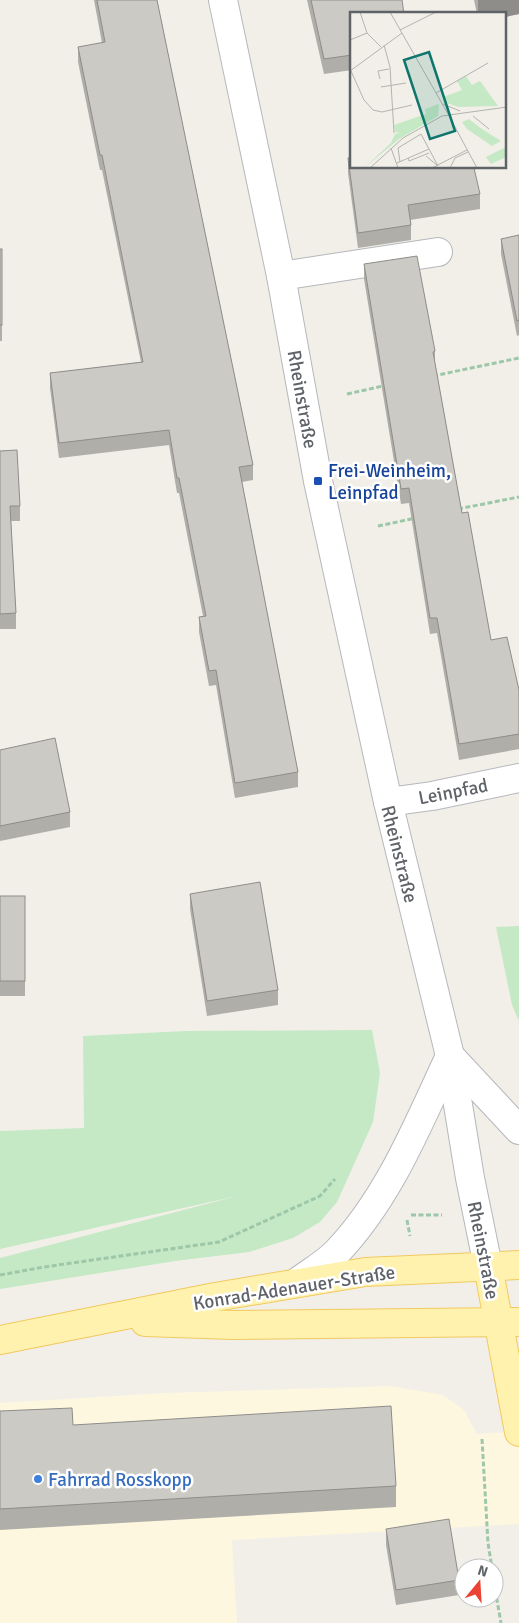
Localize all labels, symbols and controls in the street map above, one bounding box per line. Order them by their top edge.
inset map [350,12,506,169]
street label: Rheinstraße [282,348,322,450]
place label: Frei-Weinheim, Leinpfad [328,459,451,505]
marker: Frei-Weinheim, Leinpfad [312,475,324,487]
street label: Leinpfad [416,773,490,810]
street label: Rheinstraße [375,803,423,905]
street label: Rheinstraße [462,1199,504,1301]
street label: Konrad-Adenauer-Straße [192,1260,397,1316]
place label: Fahrrad Rosskopp [48,1468,192,1492]
marker: Fahrrad Rosskopp [32,1473,44,1485]
north arrow [454,1558,504,1608]
text: N [476,1562,490,1581]

